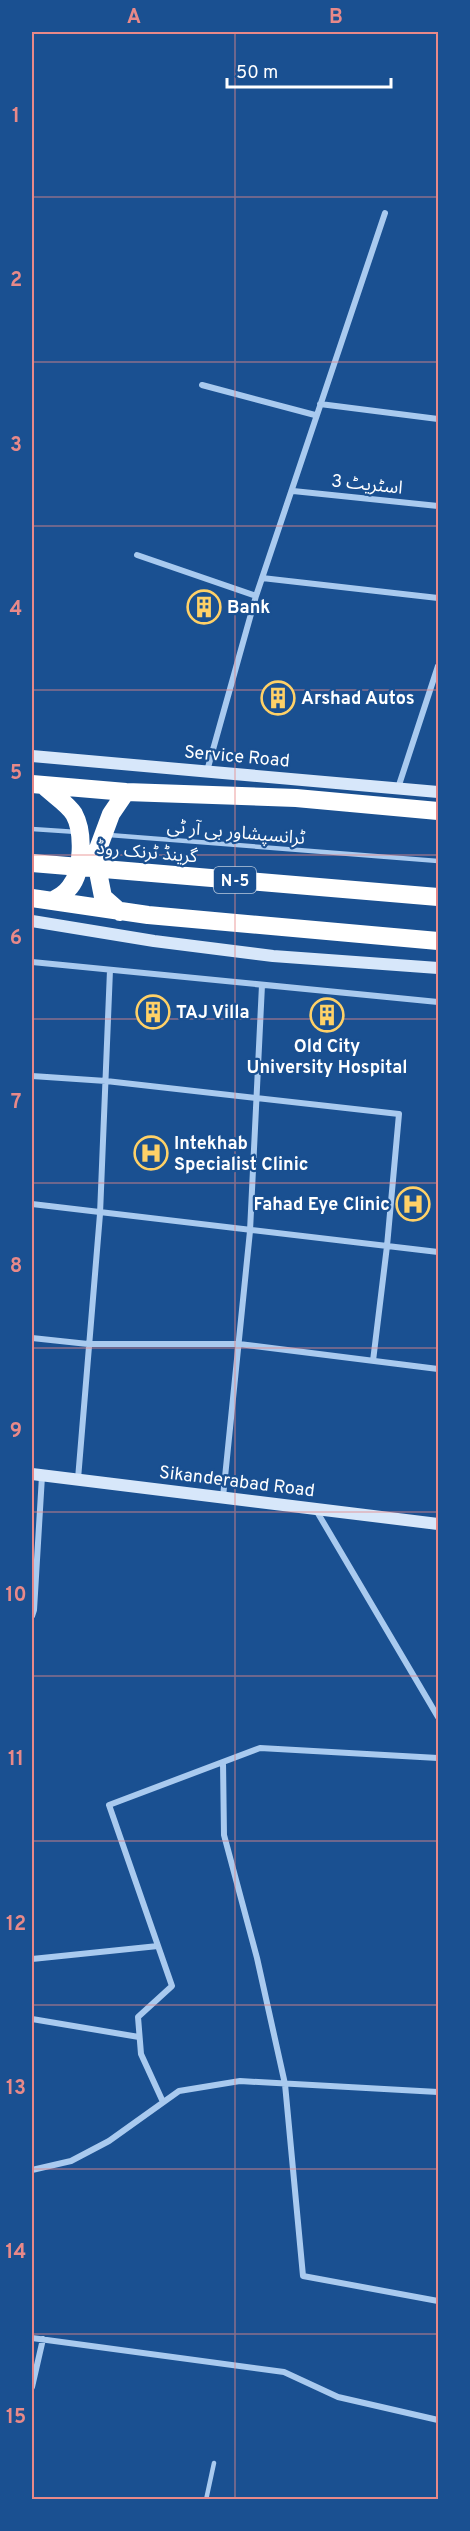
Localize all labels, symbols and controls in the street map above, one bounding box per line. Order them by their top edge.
text: A [127,5,141,31]
text: B [329,5,343,31]
scale bar [227,51,390,89]
text: 50 m [236,62,278,85]
text: 1 [12,104,20,130]
text: 2 [10,268,22,294]
text: 3 [10,433,22,459]
street label: اسٹریٹ 3 [330,470,404,501]
building icon: Bank [186,589,222,625]
text: 4 [10,597,22,623]
place label: Bank [227,597,270,620]
building icon: Arshad Autos [260,680,296,716]
place label: Arshad Autos [301,688,415,711]
street label: Service Road [183,741,291,774]
text: 5 [10,761,22,787]
street label: ٹرانسپشاور بی آر ٹی [166,816,307,851]
street label: گرینڈ ٹرنک روڈ [95,838,199,869]
road number: N-5 [214,867,256,893]
text: 6 [10,926,22,952]
building icon: TAJ Villa [135,994,171,1030]
building icon: Old City University Hospital [309,997,345,1033]
place label: TAJ Villa [176,1002,250,1025]
place label: Old City University Hospital [247,1036,407,1080]
text: 7 [11,1090,21,1116]
place label: Intekhab Specialist Clinic [174,1133,309,1177]
hospital icon: Intekhab Specialist Clinic [133,1135,169,1171]
hospital icon: Fahad Eye Clinic [395,1186,431,1222]
place label: Fahad Eye Clinic [253,1194,390,1217]
text: 8 [10,1254,22,1280]
text: 9 [10,1419,22,1445]
street label: Sikanderabad Road [158,1462,316,1503]
text: 10 [5,1583,27,1609]
text: 11 [8,1747,24,1773]
text: 12 [6,1912,26,1938]
text: 13 [6,2076,26,2102]
text: 14 [6,2240,26,2266]
text: 15 [6,2405,26,2431]

